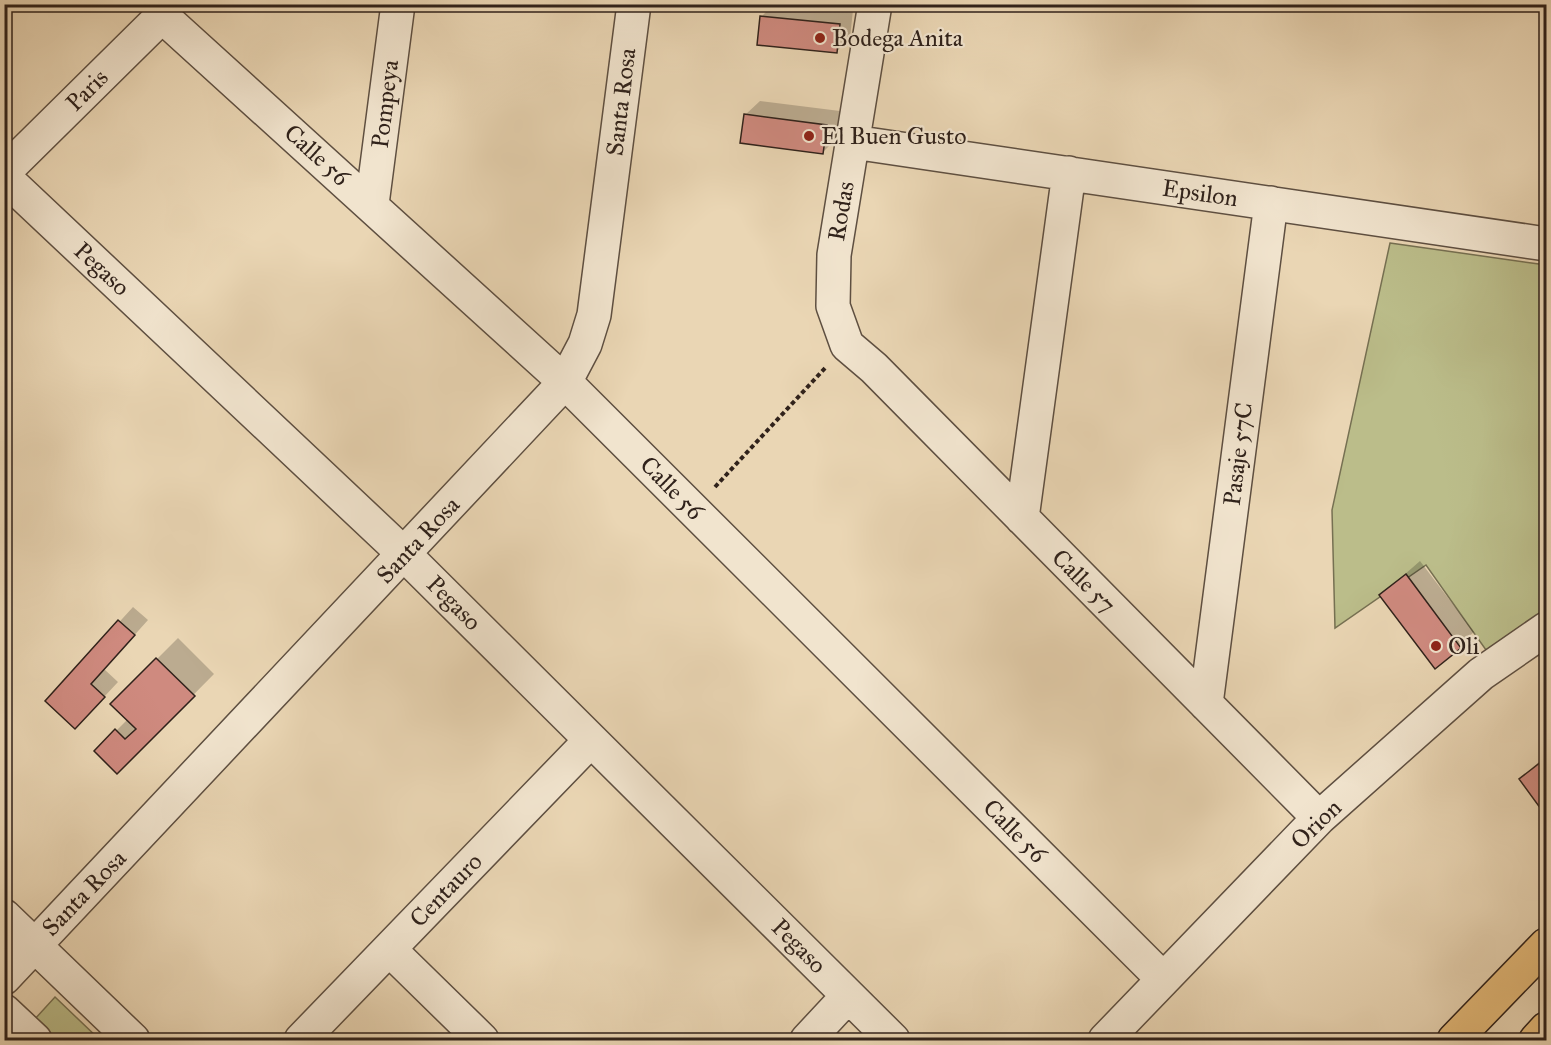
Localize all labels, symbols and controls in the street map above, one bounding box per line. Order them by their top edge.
place label: Bodega Anita [832,23,964,53]
marker: Bodega Anita [813,31,827,45]
street label: Santa Rosa [600,45,643,158]
street label: Pompeya [365,57,405,150]
street label: Paris [59,62,115,118]
street label: Calle 56 [278,118,357,193]
place label: El Buen Gusto [821,121,967,151]
marker: El Buen Gusto [802,129,816,143]
street label: Epsilon [1160,173,1240,213]
street label: Rodas [821,179,861,243]
street label: Pegaso [68,236,136,302]
street label: Pasaje 57C [1217,401,1259,507]
street label: Calle 56 [634,450,711,527]
street label: Santa Rosa [370,489,467,590]
street label: Calle 57 [1046,543,1122,619]
street label: Pegaso [420,569,488,637]
place label: Oli [1448,631,1480,661]
marker: Oli [1429,639,1443,653]
street label: Calle 56 [977,793,1054,870]
street label: Orion [1284,793,1348,855]
street label: Santa Rosa [36,843,133,942]
street label: Centauro [403,847,489,933]
street label: Pegaso [765,912,833,980]

